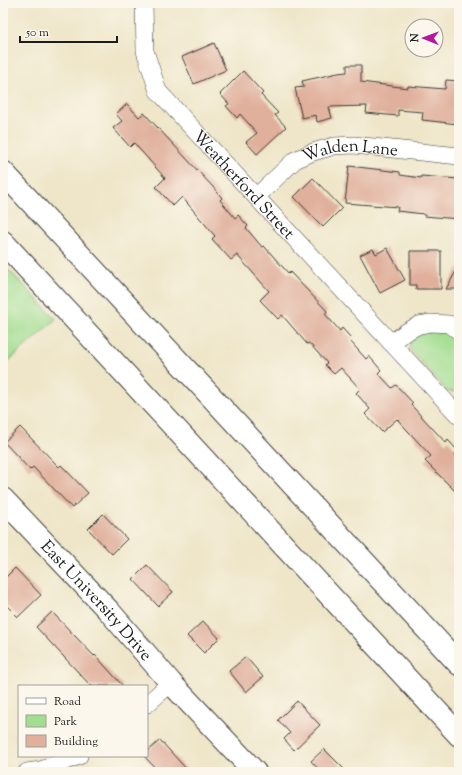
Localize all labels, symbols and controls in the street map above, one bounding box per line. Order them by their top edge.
scale bar [20,18,117,44]
north arrow [404,18,444,58]
text: 50 m [25,24,49,42]
text: N [407,33,423,43]
street label: Weatherford Street [186,126,300,246]
street label: Walden Lane [299,135,399,169]
street label: East University Drive [34,536,157,667]
legend [18,685,148,757]
text: Road [54,693,81,711]
text: Park [54,713,77,731]
text: Building [54,733,98,751]

